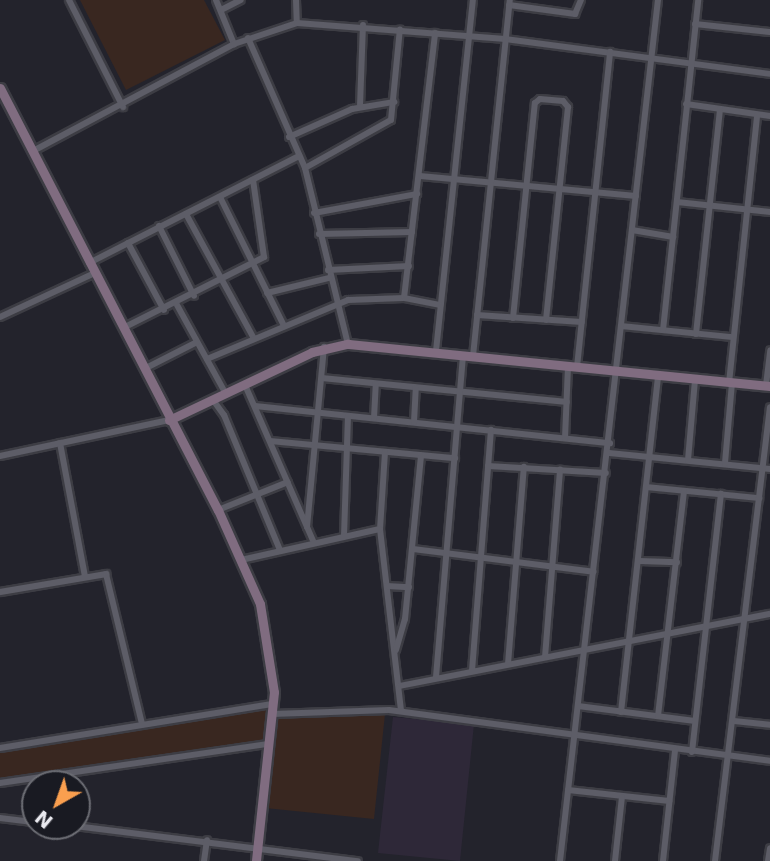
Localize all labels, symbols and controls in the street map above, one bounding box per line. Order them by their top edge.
north arrow [21,770,91,840]
text: N [31,806,57,833]

